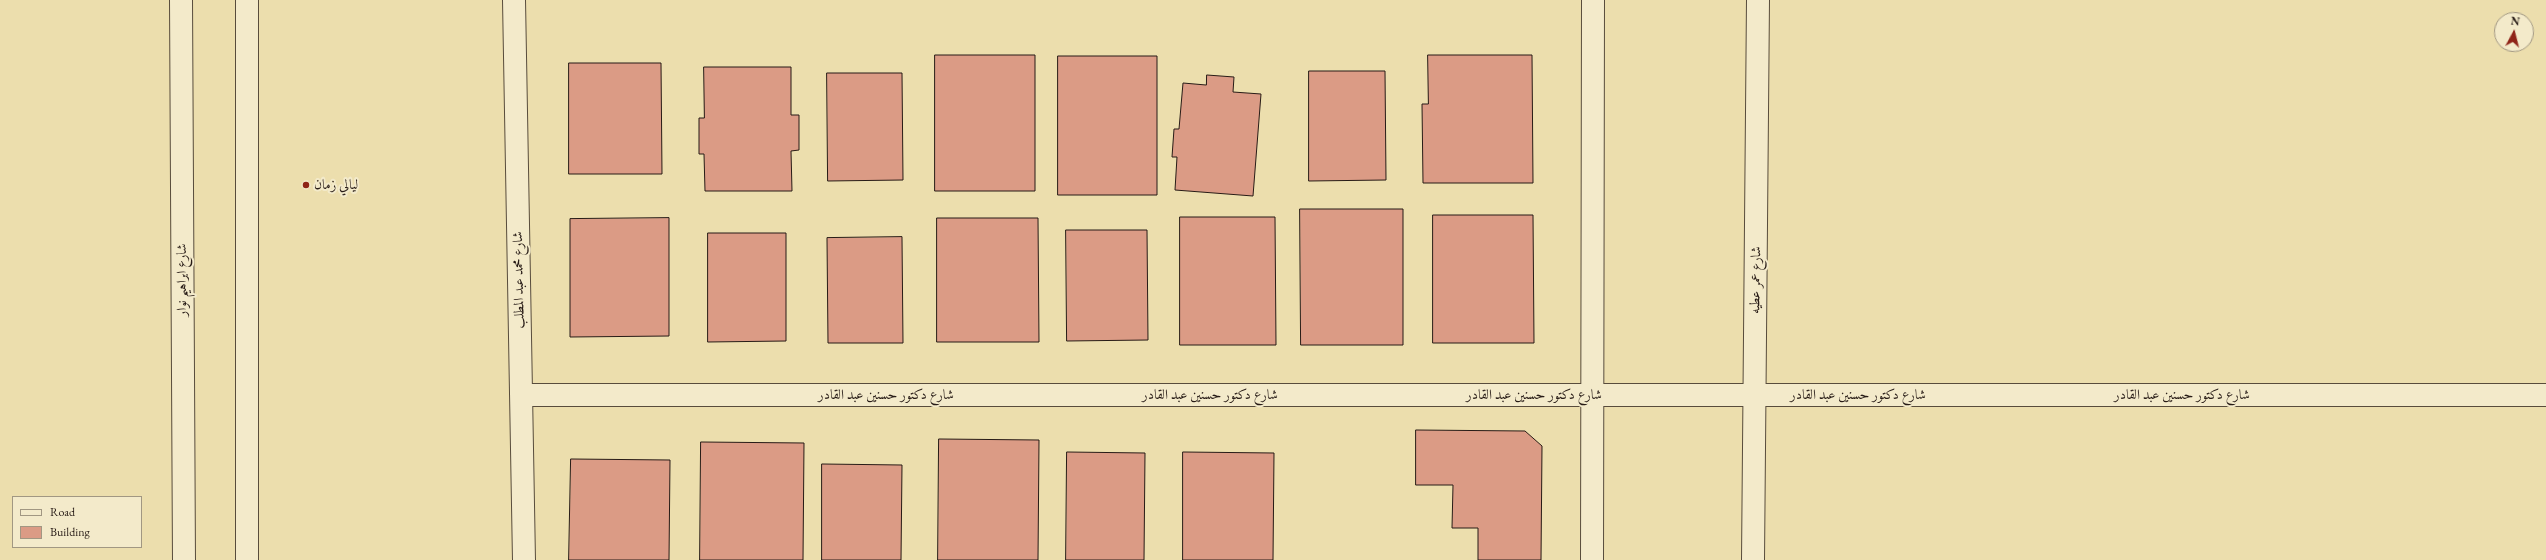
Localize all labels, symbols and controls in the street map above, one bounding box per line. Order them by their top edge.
north arrow [2494,12,2534,52]
text: N [2510,14,2521,29]
place label: ليالي زمان [314,177,358,193]
marker: ليالي زمان [301,180,311,190]
street label: شارع محمد عبد المطلب [510,231,528,329]
street label: شارع ابراهيم نوار [174,244,190,316]
street label: شارع عمر عطيه [1747,246,1765,314]
street label: شارع دكتور حسنين عبد القادر [818,387,954,403]
street label: شارع دكتور حسنين عبد القادر [1142,387,1278,403]
street label: شارع دكتور حسنين عبد القادر [1466,387,1602,403]
street label: شارع دكتور حسنين عبد القادر [1790,387,1926,403]
street label: شارع دكتور حسنين عبد القادر [2114,387,2250,403]
legend [12,496,142,548]
text: Road [50,504,75,520]
text: Building [50,524,90,540]

